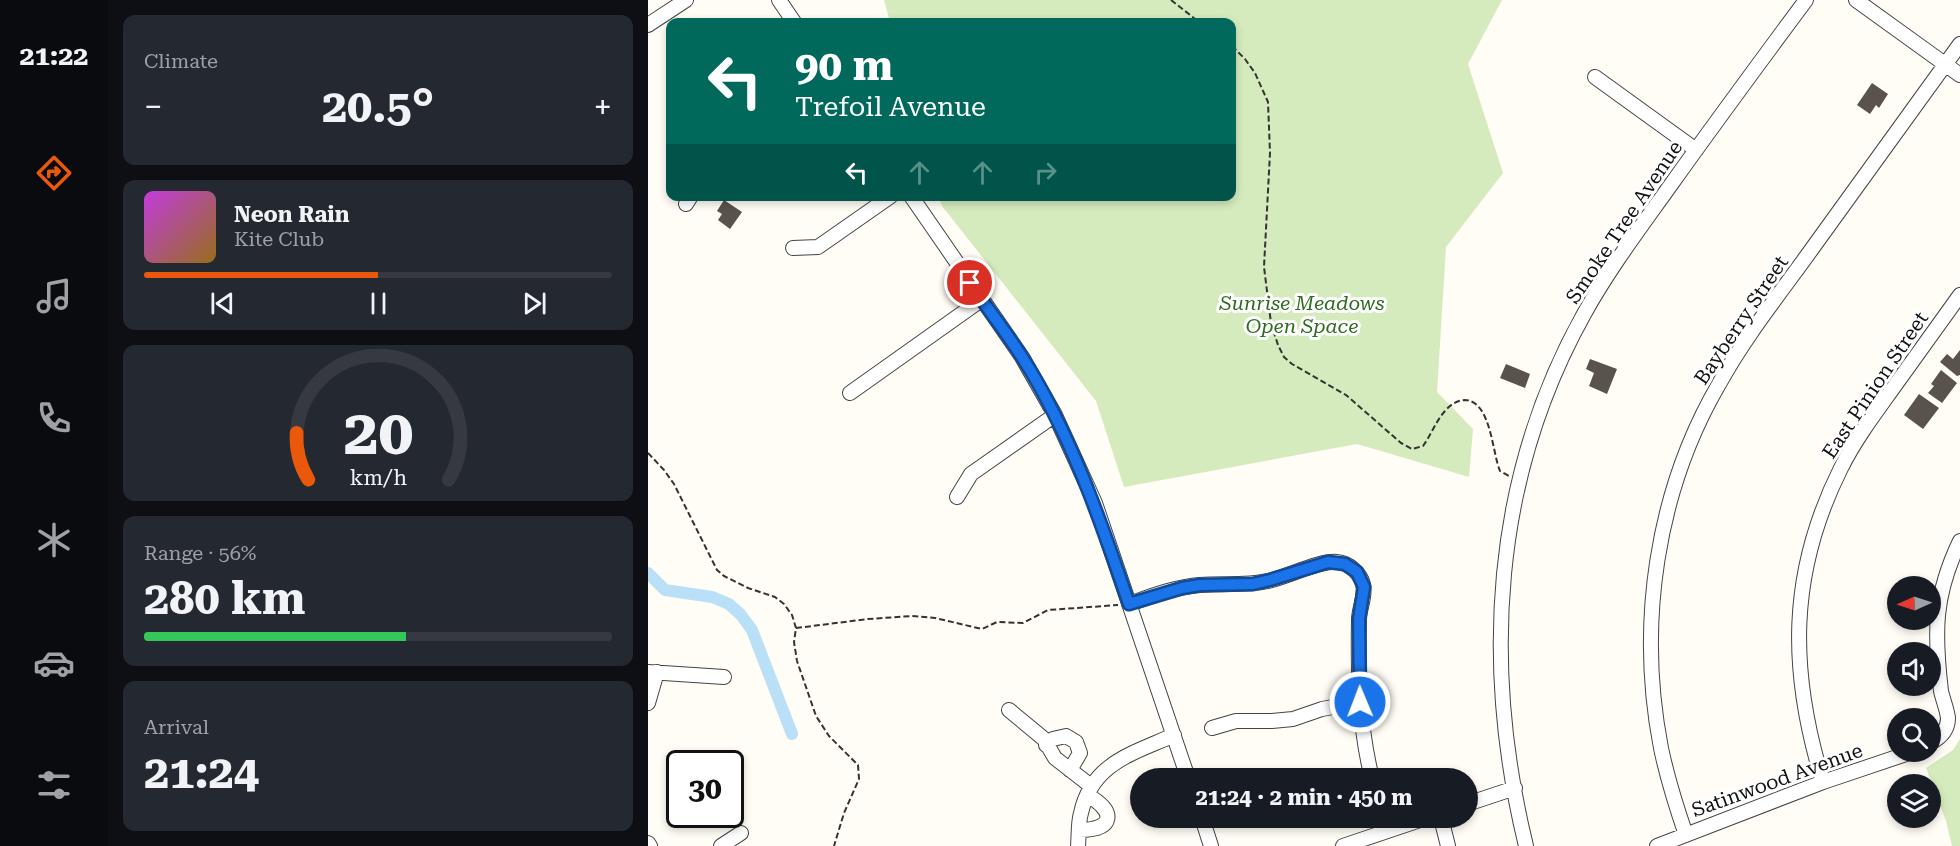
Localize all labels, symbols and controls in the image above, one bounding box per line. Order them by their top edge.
text: 21:22 [20,40,88,72]
text: 90 m [795,41,893,90]
icon: left [696,42,774,120]
text: Climate [144,49,218,73]
text: 20.5° [322,80,434,133]
text: − [144,87,162,126]
text: + [594,87,612,126]
text: Trefoil Avenue [795,91,986,123]
street label: Smoke Tree Avenue [1561,136,1687,308]
icon: directions [33,152,75,194]
icon: left [840,156,873,189]
icon: ahead [903,156,936,189]
icon: ahead [966,156,999,189]
icon: right [1029,156,1062,189]
text: Neon Rain [234,202,349,227]
text: Kite Club [234,227,324,251]
street label: Bayberry Street [1689,251,1793,389]
pin [944,257,995,308]
icon: arrive [953,266,986,299]
icon: music [33,275,75,317]
icon: previous [206,287,239,320]
icon: pause [362,287,395,320]
icon: next [518,287,551,320]
park label: Sunrise Meadows Open Space [1219,291,1384,338]
street label: East Pinion Street [1817,307,1933,463]
text: 20 [343,396,413,469]
icon: phone [33,397,75,439]
text: km/h [349,465,407,490]
icon: climate [33,519,75,561]
text: Range · 56% [144,541,256,565]
text: 280 km [144,572,305,625]
north arrow [1887,576,1941,630]
map controls [1887,576,1941,828]
icon: car [33,642,75,684]
button: sound [1887,642,1941,696]
position arrow [1328,670,1392,734]
button: search [1887,708,1941,762]
text: Arrival [144,715,209,739]
street label: Satinwood Avenue [1688,738,1866,822]
text: 21:24 [144,746,259,799]
speed limit sign: 30 [666,750,744,828]
icon: filters [33,764,75,806]
button: layers [1887,774,1941,828]
text: 21:24 · 2 min · 450 m [1195,785,1413,810]

